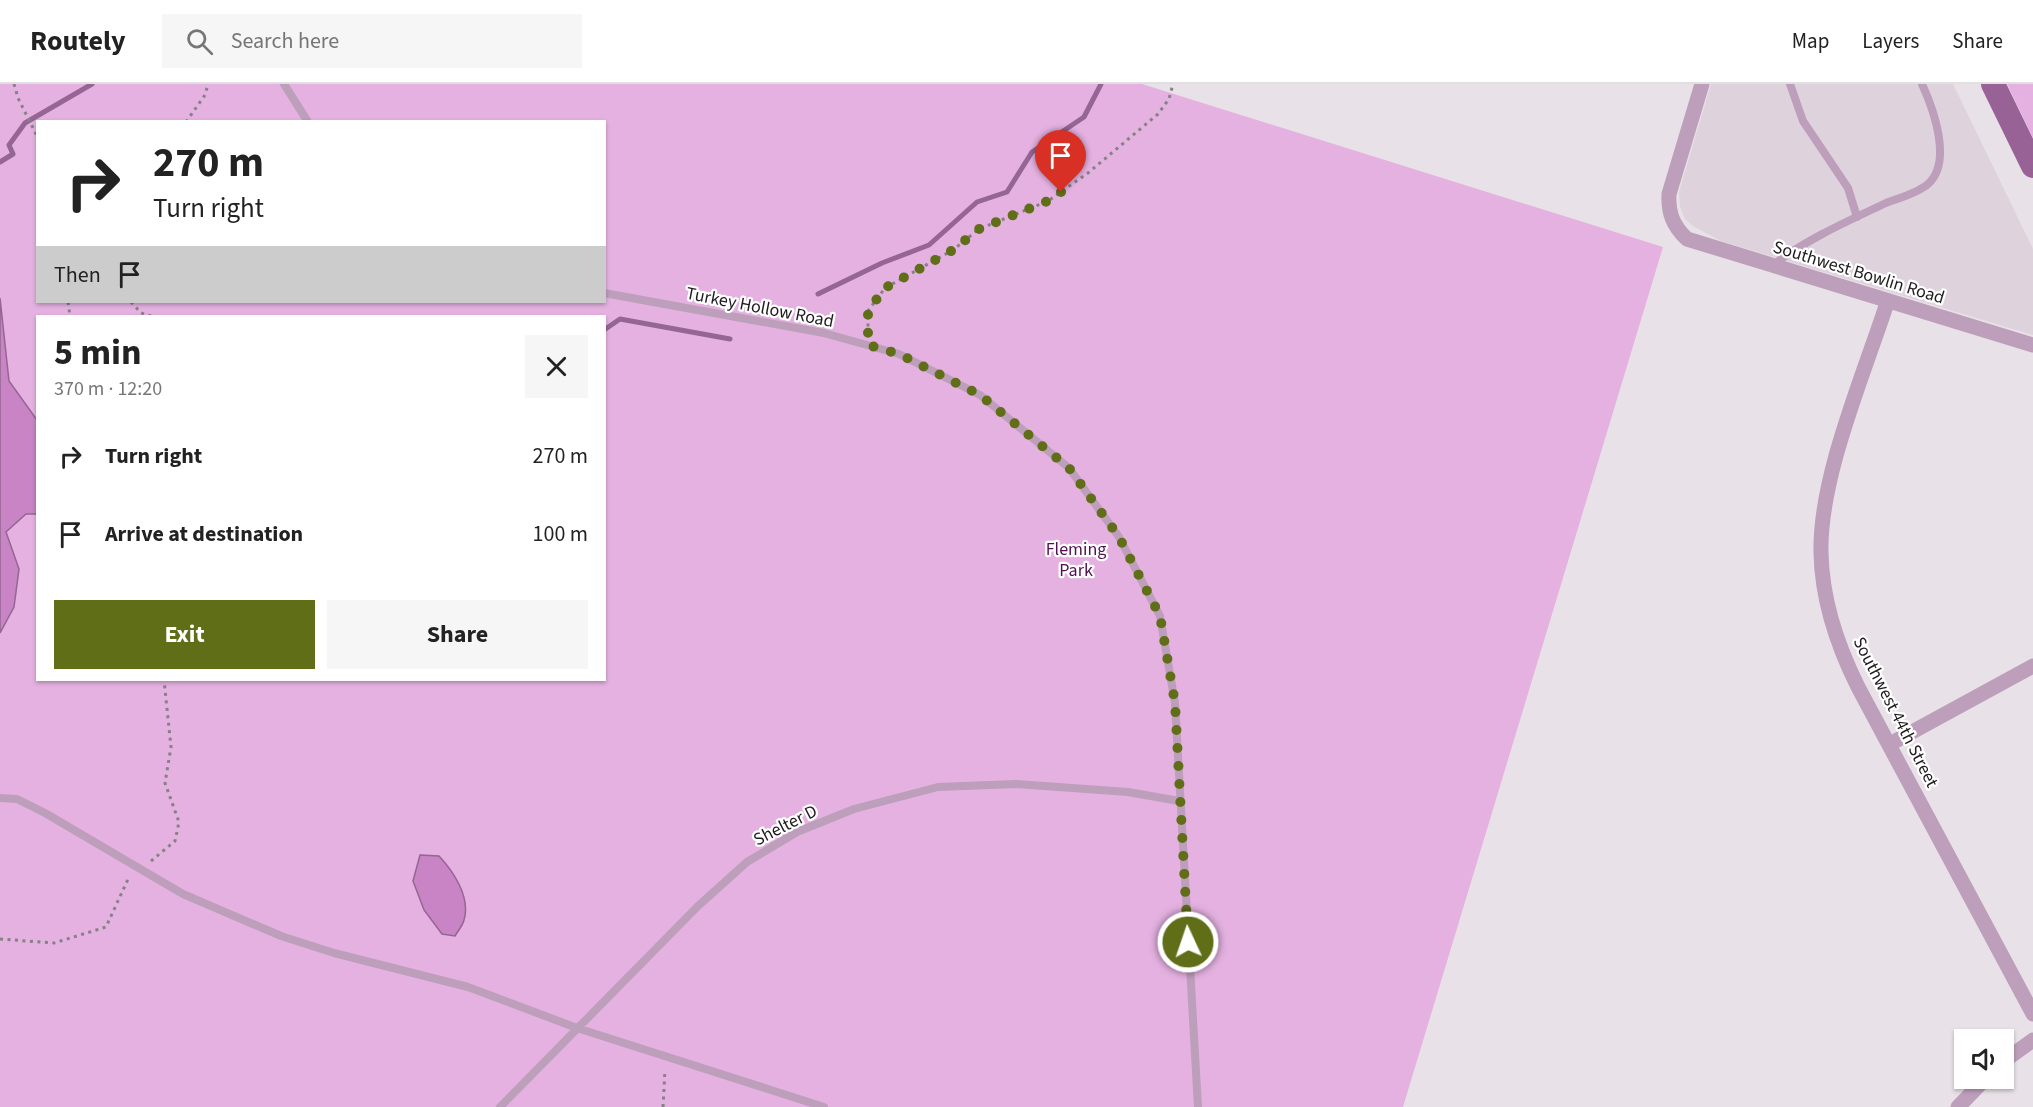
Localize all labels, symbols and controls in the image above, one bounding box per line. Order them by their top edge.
search box [162,14,582,68]
text: Routely [30,21,126,61]
icon: search [183,25,216,58]
text: Search here [231,25,339,57]
text: Map [1792,26,1829,56]
text: Layers [1862,26,1919,56]
text: Share [1952,26,2003,56]
pin [1035,130,1086,192]
text: 270 m [153,133,264,193]
icon: arrive [1044,139,1077,172]
icon: right [54,144,132,222]
text: Turn right [153,189,264,228]
street label: Southwest Bowlin Road [1770,234,1948,310]
icon: arrive [113,258,146,291]
text: Then [54,259,101,291]
street label: Turkey Hollow Road [684,281,836,334]
text: 5 min [54,327,142,378]
button: close [525,335,588,398]
text: 370 m · 12:20 [54,375,162,403]
icon: right [54,440,87,473]
text: Turn right [105,440,202,472]
text: 270 m [533,440,588,472]
icon: arrive [54,518,87,551]
text: Arrive at destination [105,518,303,550]
text: 100 m [533,518,588,550]
park label: Fleming Park [1046,537,1106,583]
button: Exit [54,600,315,669]
button: Share [327,600,588,669]
street label: Southwest 44th Street [1847,633,1944,792]
street label: Shelter D [749,799,821,852]
position arrow [1156,910,1220,974]
map controls [1954,1029,2014,1089]
button: sound [1954,1029,2014,1089]

